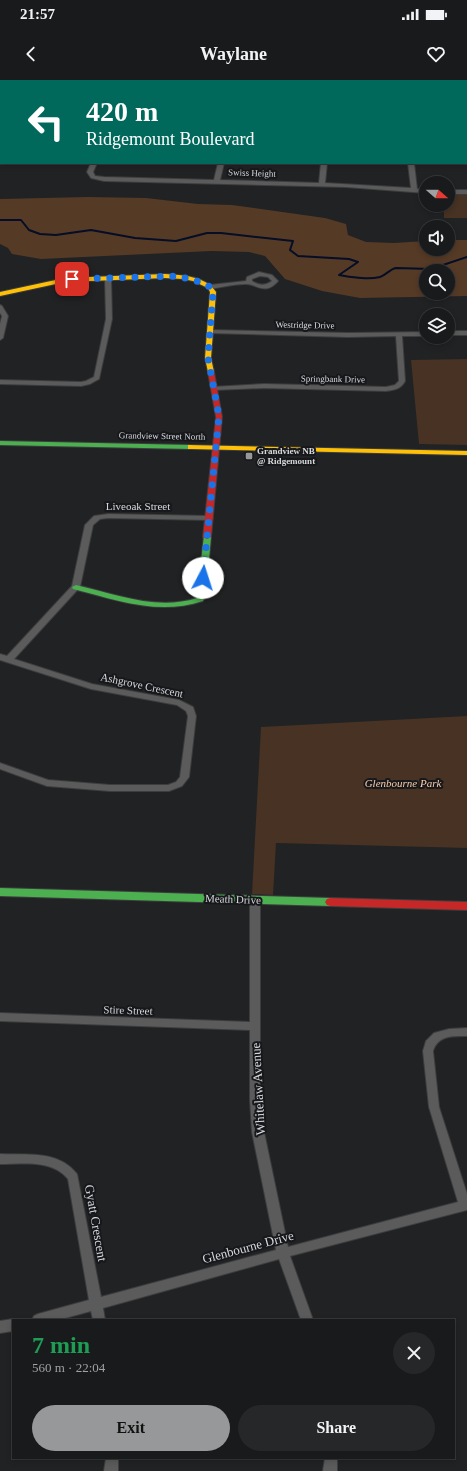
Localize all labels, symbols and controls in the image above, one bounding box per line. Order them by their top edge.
text: 21:57 [20,6,55,22]
icon: back [20,43,42,65]
icon: heart [425,43,447,65]
text: Waylane [200,44,267,64]
icon: left [20,96,72,148]
text: 420 m [86,96,158,127]
text: Ridgemount Boulevard [86,129,254,149]
street label: Swiss Height [228,167,277,179]
north arrow [419,176,455,212]
map controls [419,176,455,344]
button: sound [419,220,455,256]
pin [55,262,89,296]
button: search [419,264,455,300]
icon: arrive [61,268,83,290]
button: layers [419,308,455,344]
street label: Westridge Drive [275,319,335,331]
street label: Springbank Drive [301,373,365,385]
street label: Grandview Street North [119,430,206,442]
place label: Grandview NB @ Ridgemount [257,446,315,466]
marker: Grandview NB @ Ridgemount [244,451,254,461]
street label: Liveoak Street [106,500,170,512]
position arrow [182,557,224,599]
street label: Ashgrove Crescent [100,670,184,700]
park label: Glenbourne Park [365,777,442,789]
street label: Meath Drive [205,892,261,906]
street label: Stire Street [103,1003,153,1017]
street label: Whitelaw Avenue [248,1042,268,1136]
street label: Gyatt Crescent [82,1183,110,1263]
street label: Glenbourne Drive [201,1228,296,1266]
text: 7 min [32,1332,90,1358]
button: close [393,1332,435,1374]
text: 560 m · 22:04 [32,1360,105,1375]
button: Exit [32,1405,230,1451]
button: Share [238,1405,435,1451]

